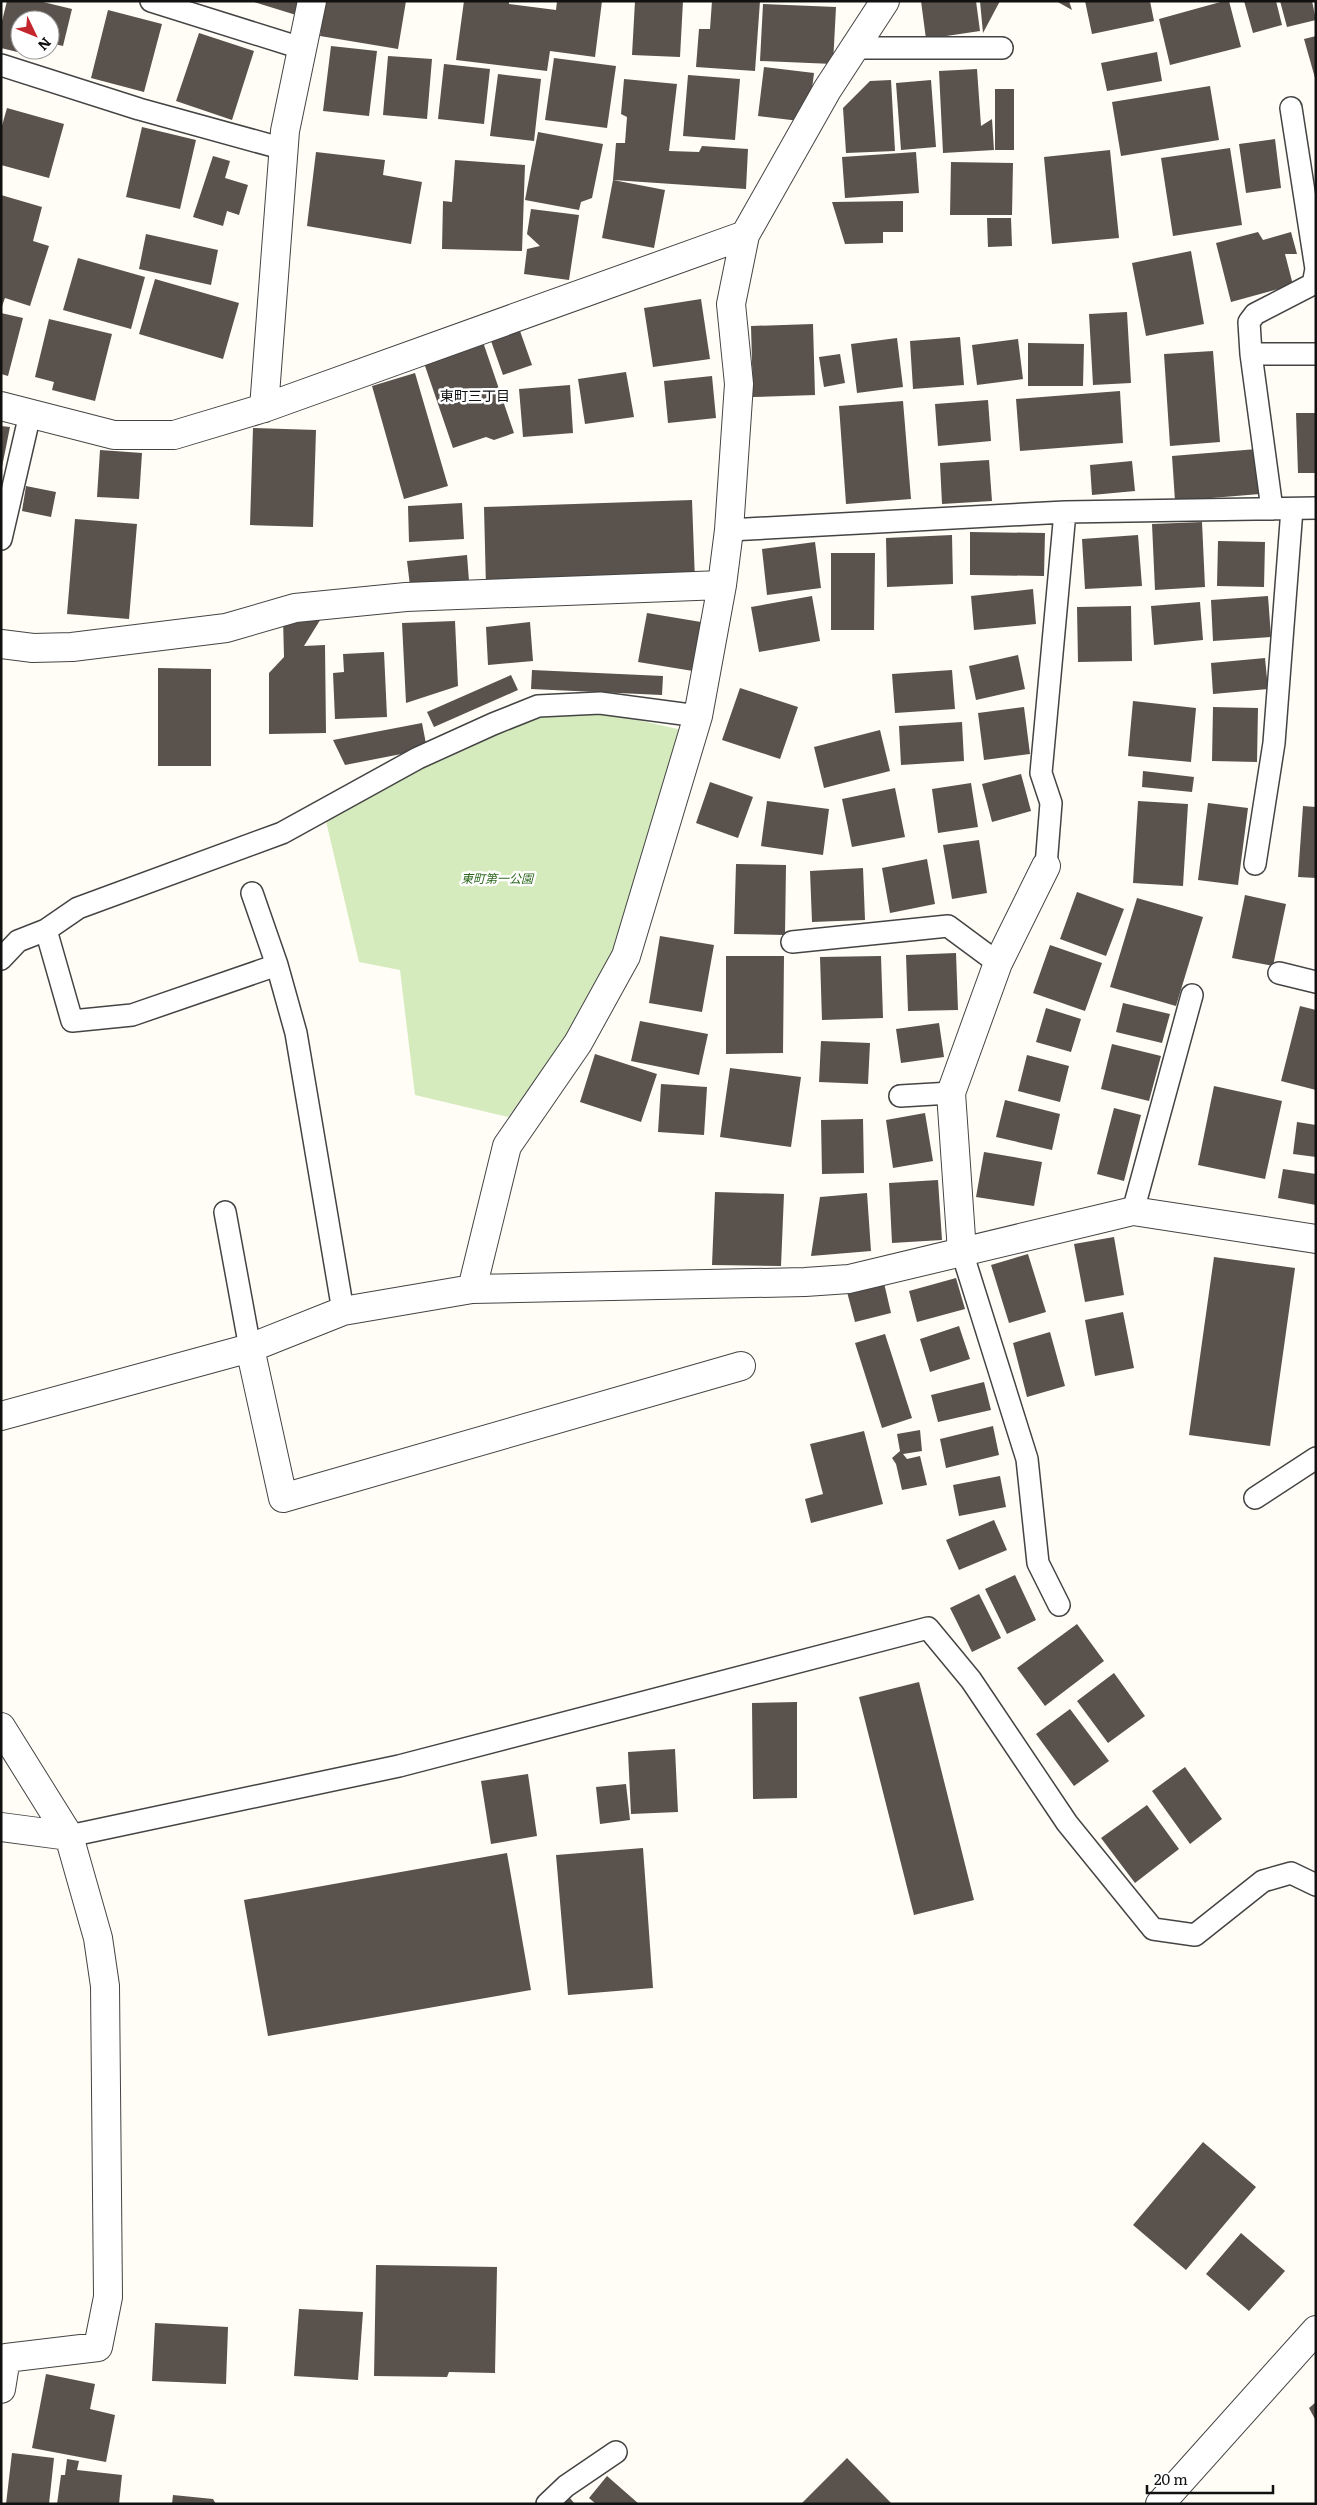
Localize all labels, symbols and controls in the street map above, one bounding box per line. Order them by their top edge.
north arrow [10,10,60,60]
text: N [34,33,57,56]
district label: 東町三丁目 [440,385,510,405]
park label: 東町第一公園 [461,869,535,887]
scale bar [1147,2462,1273,2494]
text: 20 m [1154,2467,1188,2490]

